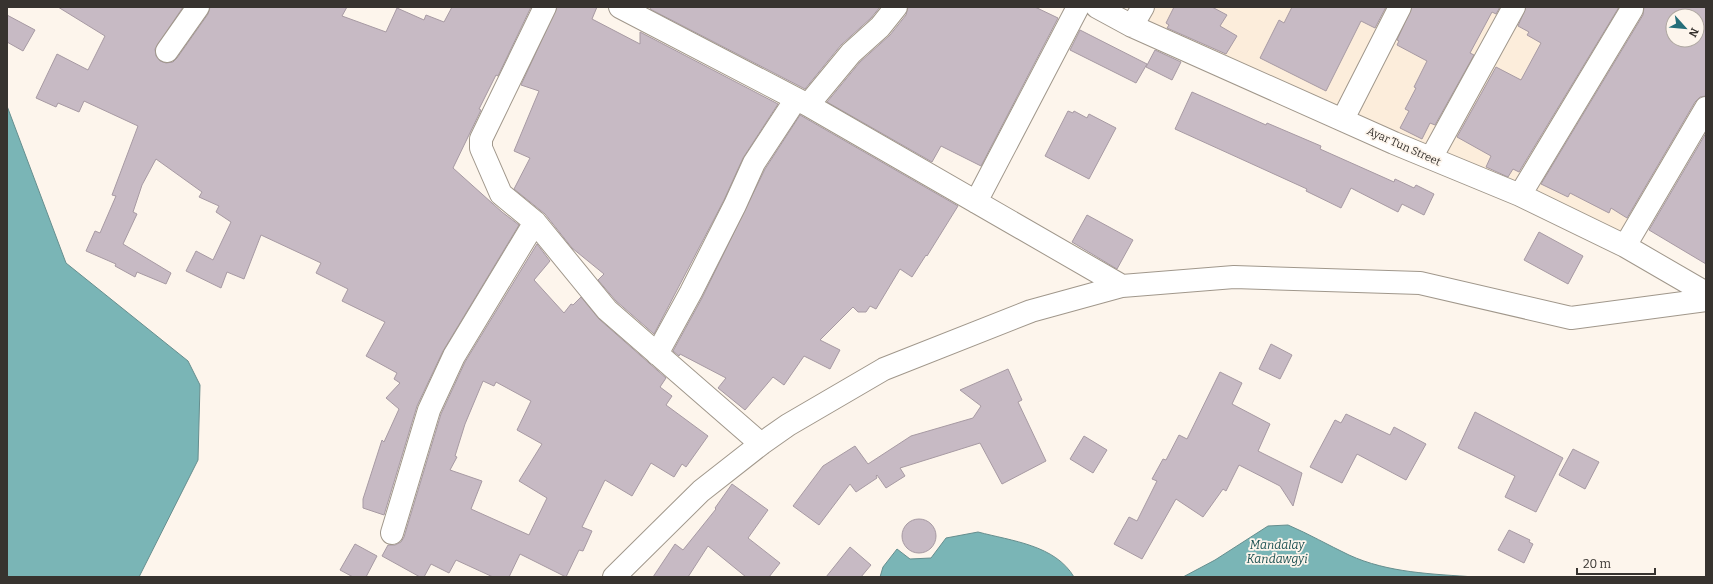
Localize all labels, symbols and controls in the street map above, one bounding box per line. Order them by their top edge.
north arrow [1665,8,1705,48]
text: N [1686,26,1701,39]
street label: Ayar Tun Street [1365,124,1443,168]
water label: Mandalay Kandawgyi [1246,538,1308,566]
scale bar [1577,550,1655,576]
text: 20 m [1583,557,1612,571]

